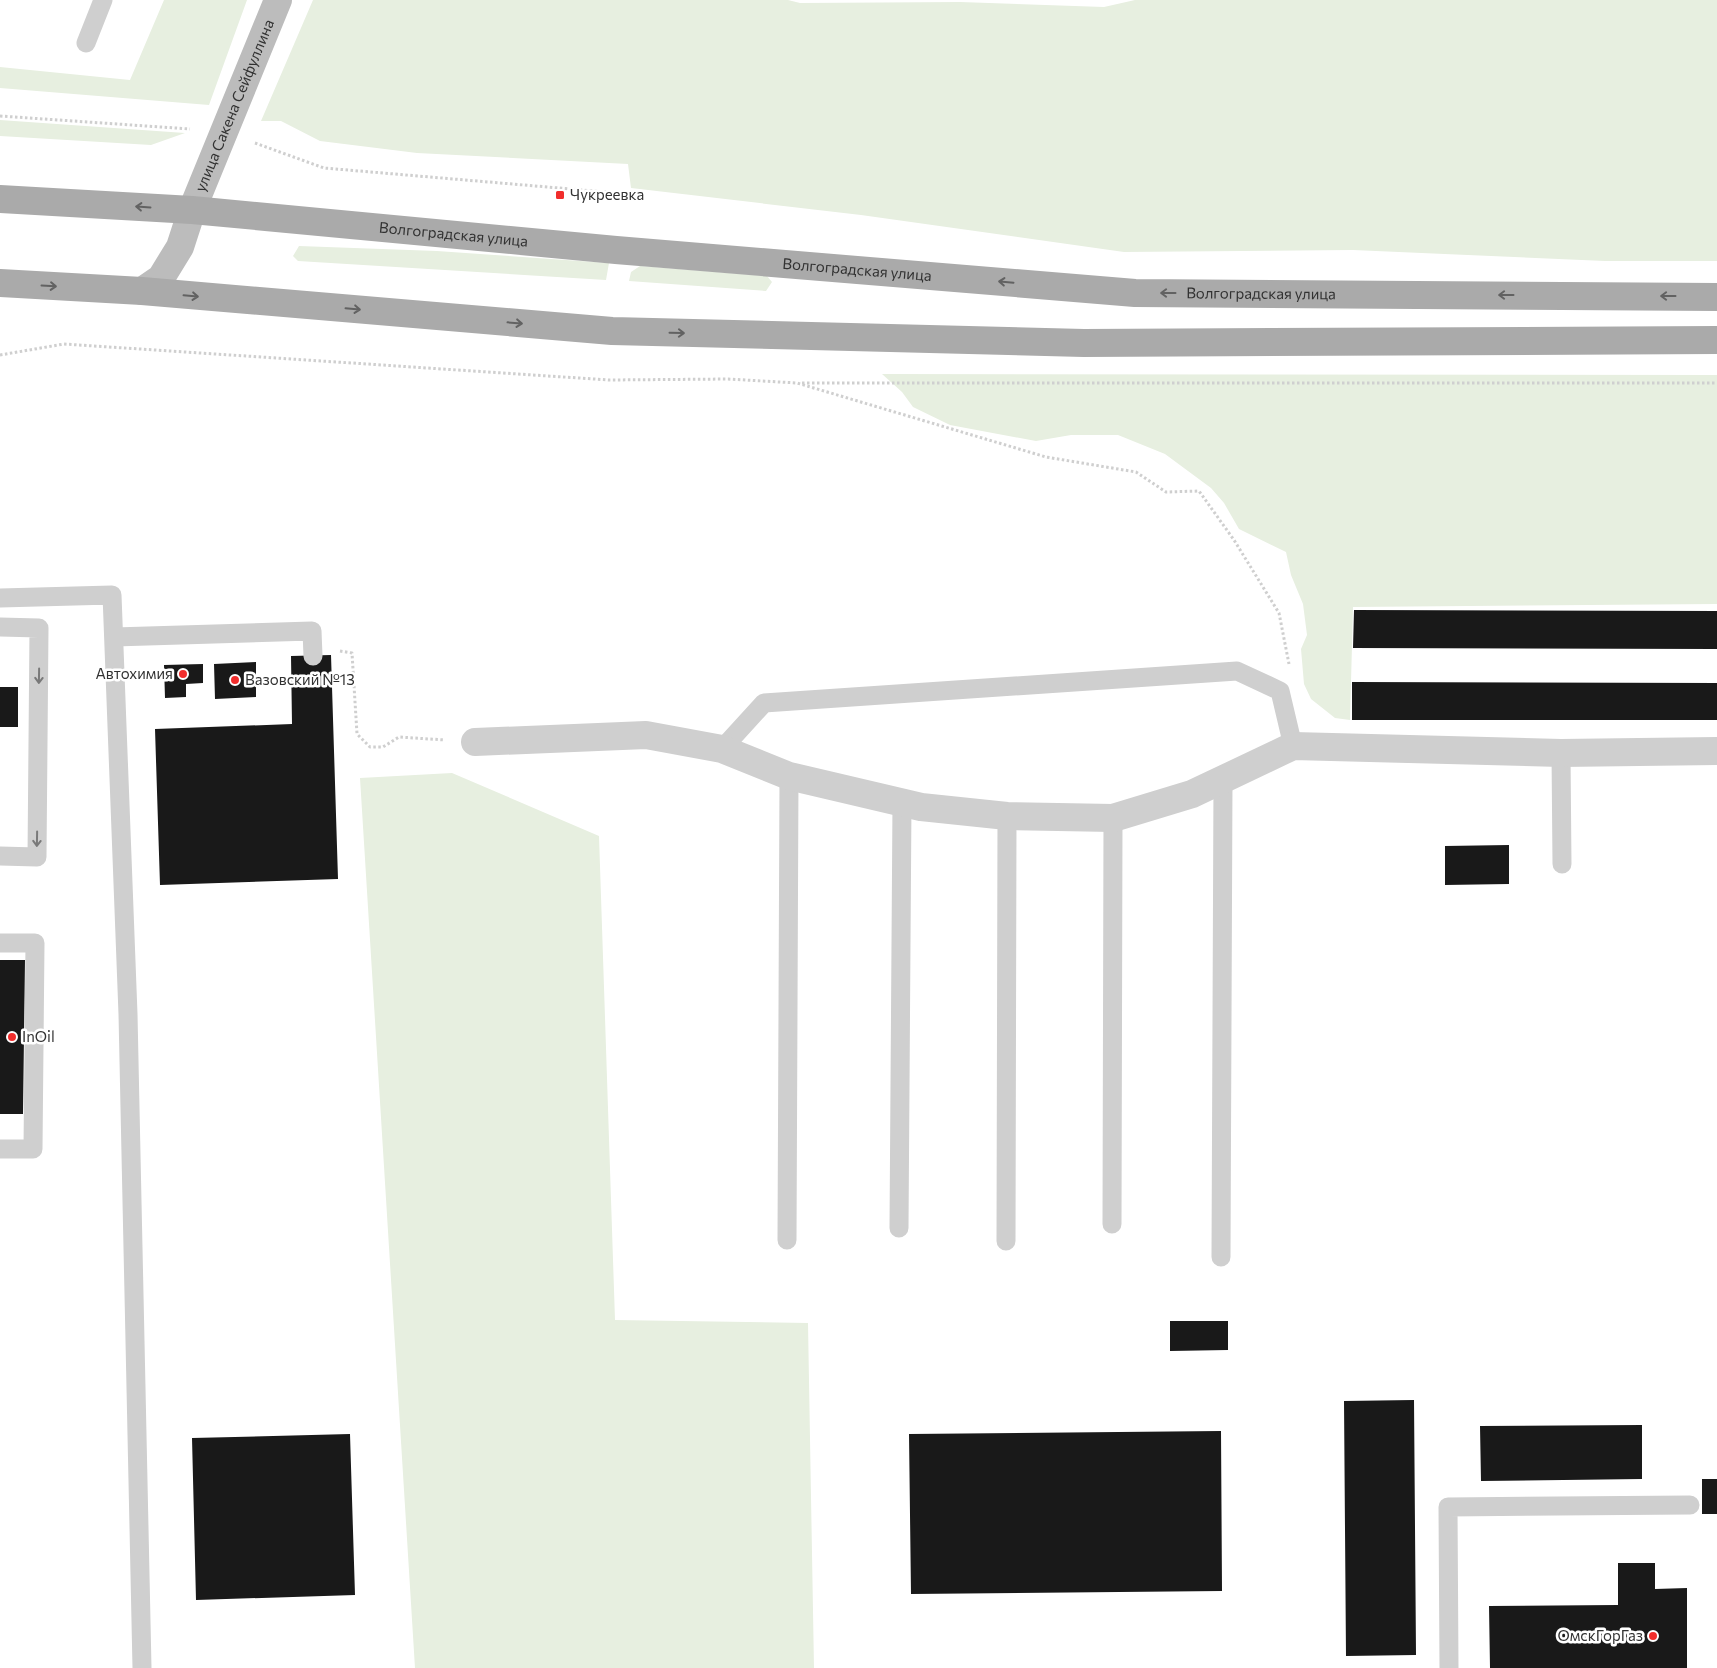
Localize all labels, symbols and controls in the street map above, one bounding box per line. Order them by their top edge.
street label: улица Сакена Сейфуллина [190,16,277,194]
place label: Чукреевка [570,185,644,203]
marker: Чукреевка [554,189,566,201]
one-way arrow [136,203,152,212]
street label: Волгоградская улица [378,218,529,250]
street label: Волгоградская улица [782,254,932,284]
one-way arrow [998,278,1014,287]
one-way arrow [40,282,56,291]
street label: Волгоградская улица [1186,283,1336,302]
one-way arrow [1161,288,1177,298]
one-way arrow [1498,290,1514,300]
one-way arrow [182,291,198,300]
one-way arrow [1661,291,1677,301]
one-way arrow [344,304,360,314]
one-way arrow [506,318,522,328]
one-way arrow [668,328,684,338]
place label: Автохимия [95,664,173,682]
one-way arrow [34,668,44,684]
marker: Автохимия [177,668,189,680]
place label: Вазовский №13 [245,670,355,688]
marker: Вазовский №13 [229,674,241,686]
one-way arrow [32,830,42,847]
place label: InOil [22,1027,55,1045]
marker: InOil [6,1031,18,1043]
place label: ОмскГорГаз [1557,1626,1643,1644]
marker: ОмскГорГаз [1647,1630,1659,1642]

